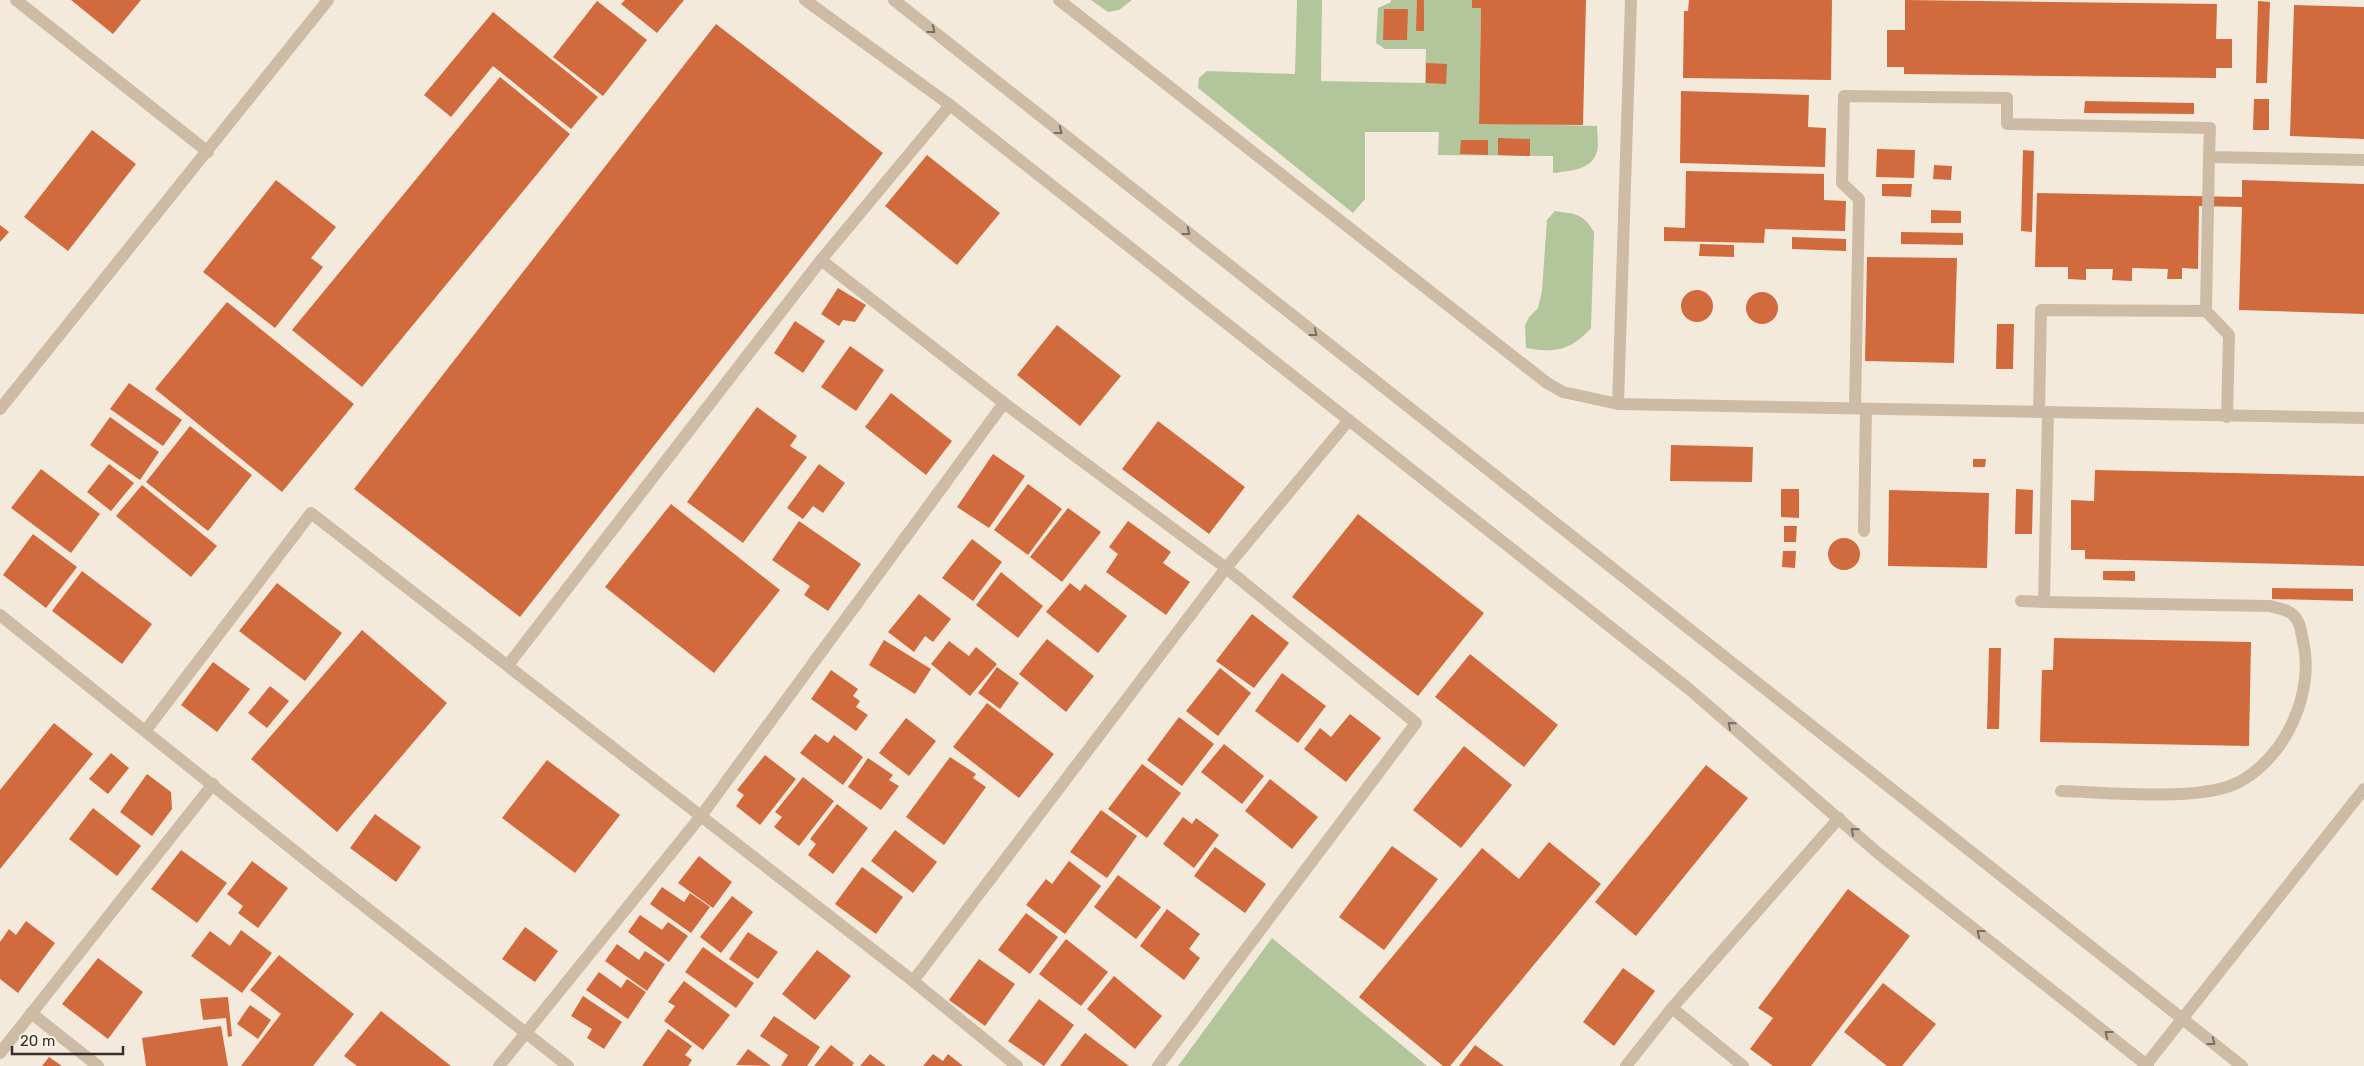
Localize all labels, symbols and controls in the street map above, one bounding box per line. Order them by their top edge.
one-way arrow [926,25,935,33]
one-way arrow [1054,125,1063,134]
one-way arrow [1181,226,1190,234]
one-way arrow [1309,327,1318,336]
one-way arrow [1728,722,1737,731]
one-way arrow [1850,828,1859,837]
one-way arrow [1977,931,1986,939]
scale bar [12,1024,124,1056]
one-way arrow [2104,1031,2114,1040]
text: 20 m [20,1032,55,1050]
one-way arrow [2207,1037,2216,1046]

